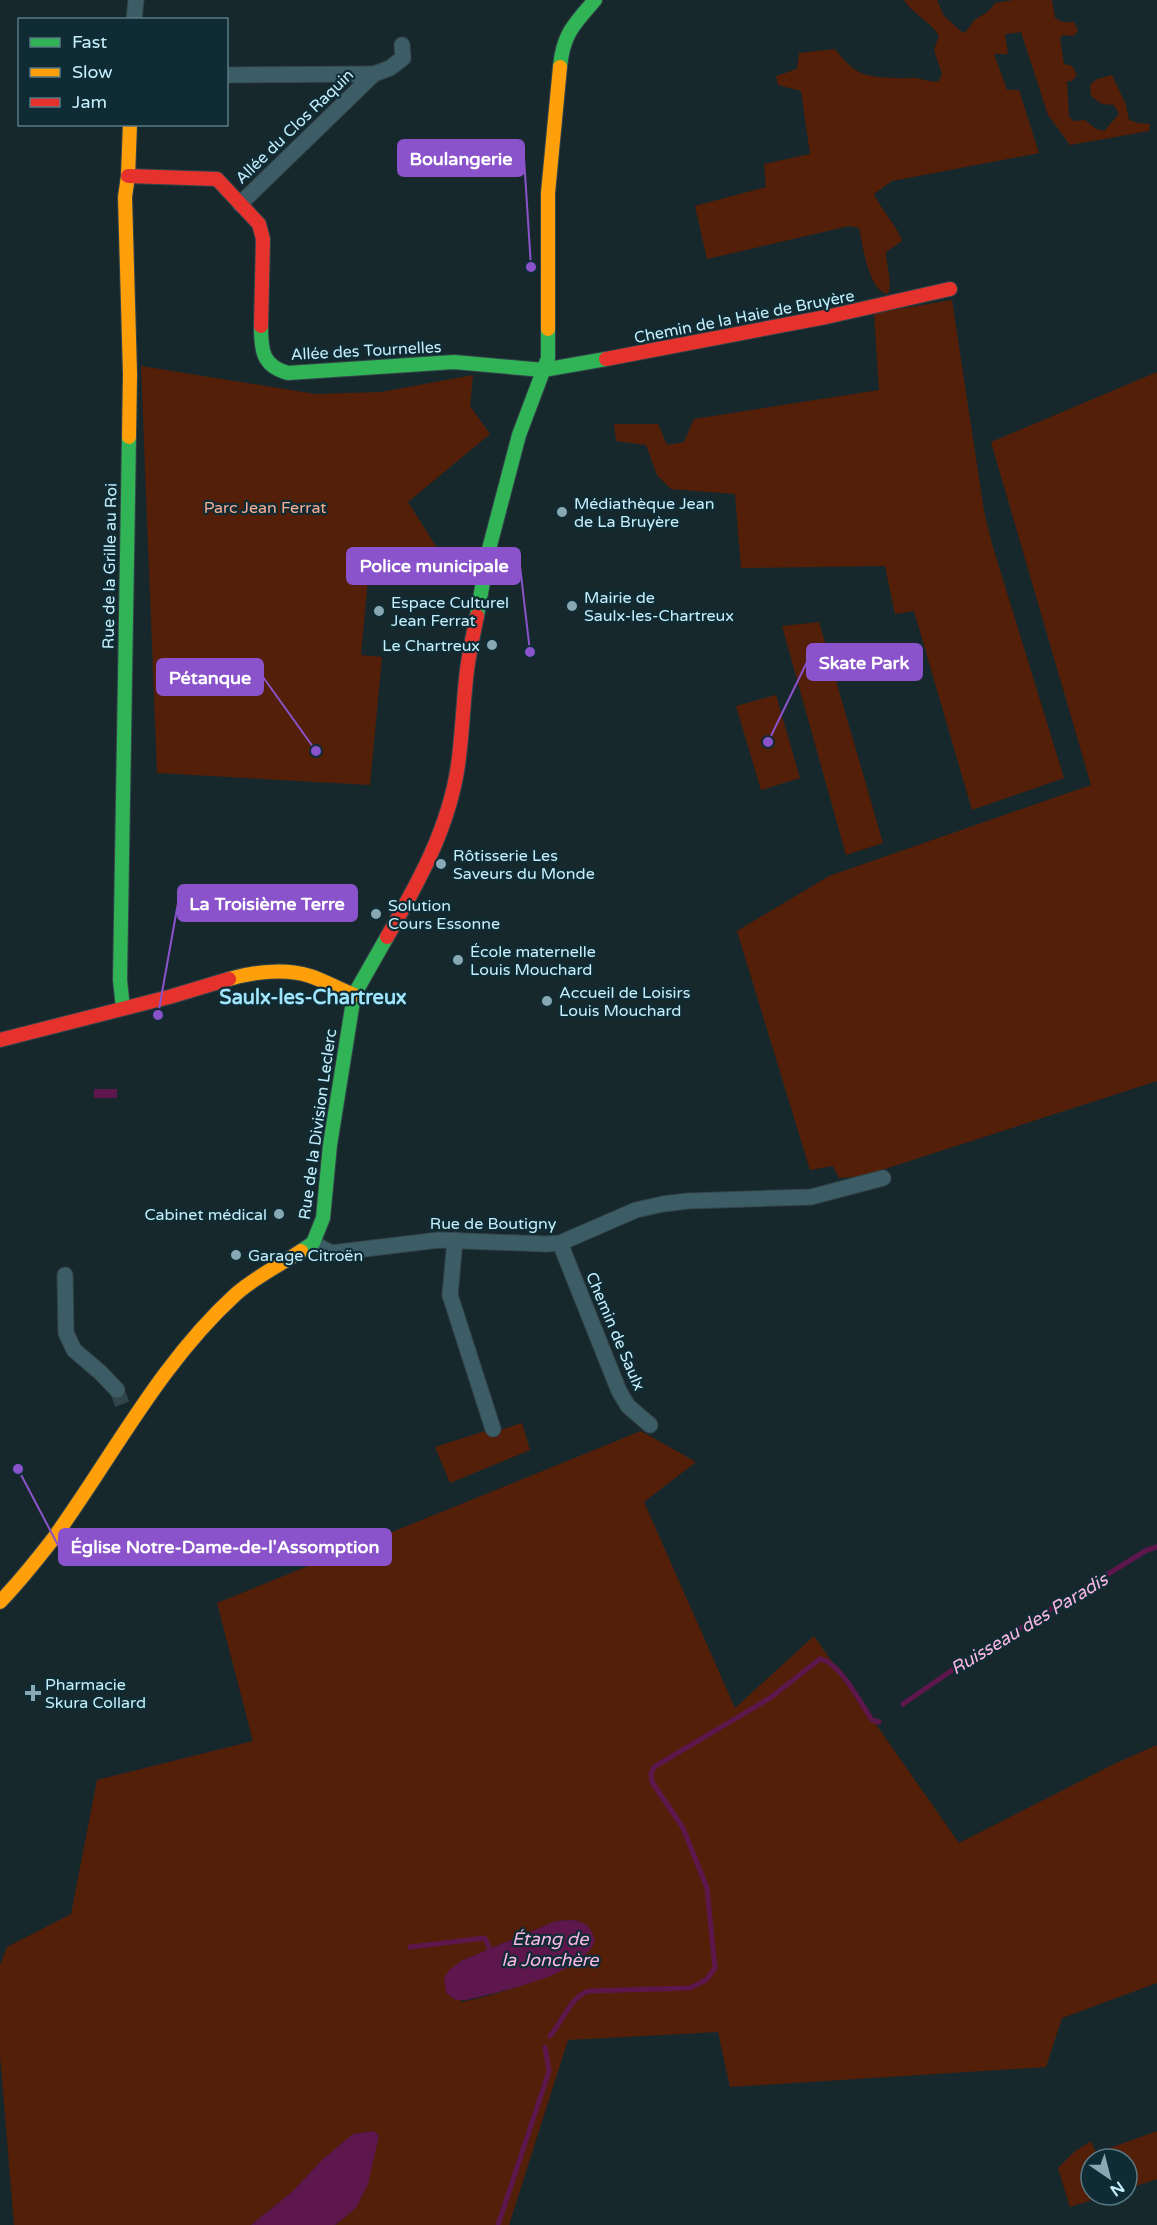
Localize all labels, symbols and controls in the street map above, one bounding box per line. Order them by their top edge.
legend [18,18,228,126]
text: Fast [72,31,107,53]
text: Slow [72,61,113,83]
street label: Allée du Clos Raquin [231,65,358,188]
text: Jam [72,91,107,113]
callout: Boulangerie [398,140,524,176]
text: Boulangerie [410,148,512,170]
street label: Chemin de la Haie de Bruyère [632,286,856,348]
street label: Allée des Tournelles [290,337,442,365]
street label: Rue de la Grille au Roi [99,483,121,649]
place label: Médiathèque Jean de La Bruyère [574,494,714,532]
park label: Parc Jean Ferrat [204,498,326,518]
marker: Médiathèque Jean de La Bruyère [555,505,569,519]
callout: Police municipale [347,548,520,584]
text: Police municipale [359,555,509,577]
place label: Mairie de Saulx-les-Chartreux [584,588,734,626]
place label: Espace Culturel Jean Ferrat [391,593,509,631]
marker: Mairie de Saulx-les-Chartreux [565,599,579,613]
marker: Espace Culturel Jean Ferrat [372,604,386,618]
place label: Le Chartreux [382,636,480,656]
marker: Le Chartreux [485,638,499,652]
callout: Skate Park [807,644,922,680]
text: Skate Park [819,652,909,674]
callout: Pétanque [157,659,263,695]
text: Pétanque [169,667,251,689]
place label: Rôtisserie Les Saveurs du Monde [453,846,595,884]
marker: Rôtisserie Les Saveurs du Monde [434,857,448,871]
callout: La Troisième Terre [178,885,357,921]
text: La Troisième Terre [189,893,345,915]
place label: Solution Cours Essonne [388,896,500,934]
marker: Solution Cours Essonne [369,907,383,921]
place label: École maternelle Louis Mouchard [470,942,596,980]
marker: École maternelle Louis Mouchard [451,953,465,967]
place label: Accueil de Loisirs Louis Mouchard [559,983,690,1021]
district label: Saulx-les-Chartreux [219,986,407,1010]
marker: Accueil de Loisirs Louis Mouchard [540,994,554,1008]
street label: Rue de la Division Leclerc [295,1027,341,1221]
place label: Cabinet médical [144,1205,267,1225]
marker: Cabinet médical [272,1207,286,1221]
street label: Rue de Boutigny [430,1214,557,1234]
place label: Garage Citroën [248,1246,363,1266]
marker: Garage Citroën [229,1248,243,1262]
street label: Chemin de Saulx [581,1269,649,1394]
callout: Église Notre-Dame-de-l'Assomption [59,1529,391,1565]
text: Église Notre-Dame-de-l'Assomption [71,1536,379,1558]
water label: Ruisseau des Paradis [946,1568,1113,1680]
place label: Pharmacie Skura Collard [45,1675,146,1713]
marker: Pharmacie Skura Collard [26,1686,40,1700]
water label: Étang de la Jonchère [501,1928,599,1971]
north arrow [1079,2147,1139,2207]
text: N [1106,2177,1128,2200]

